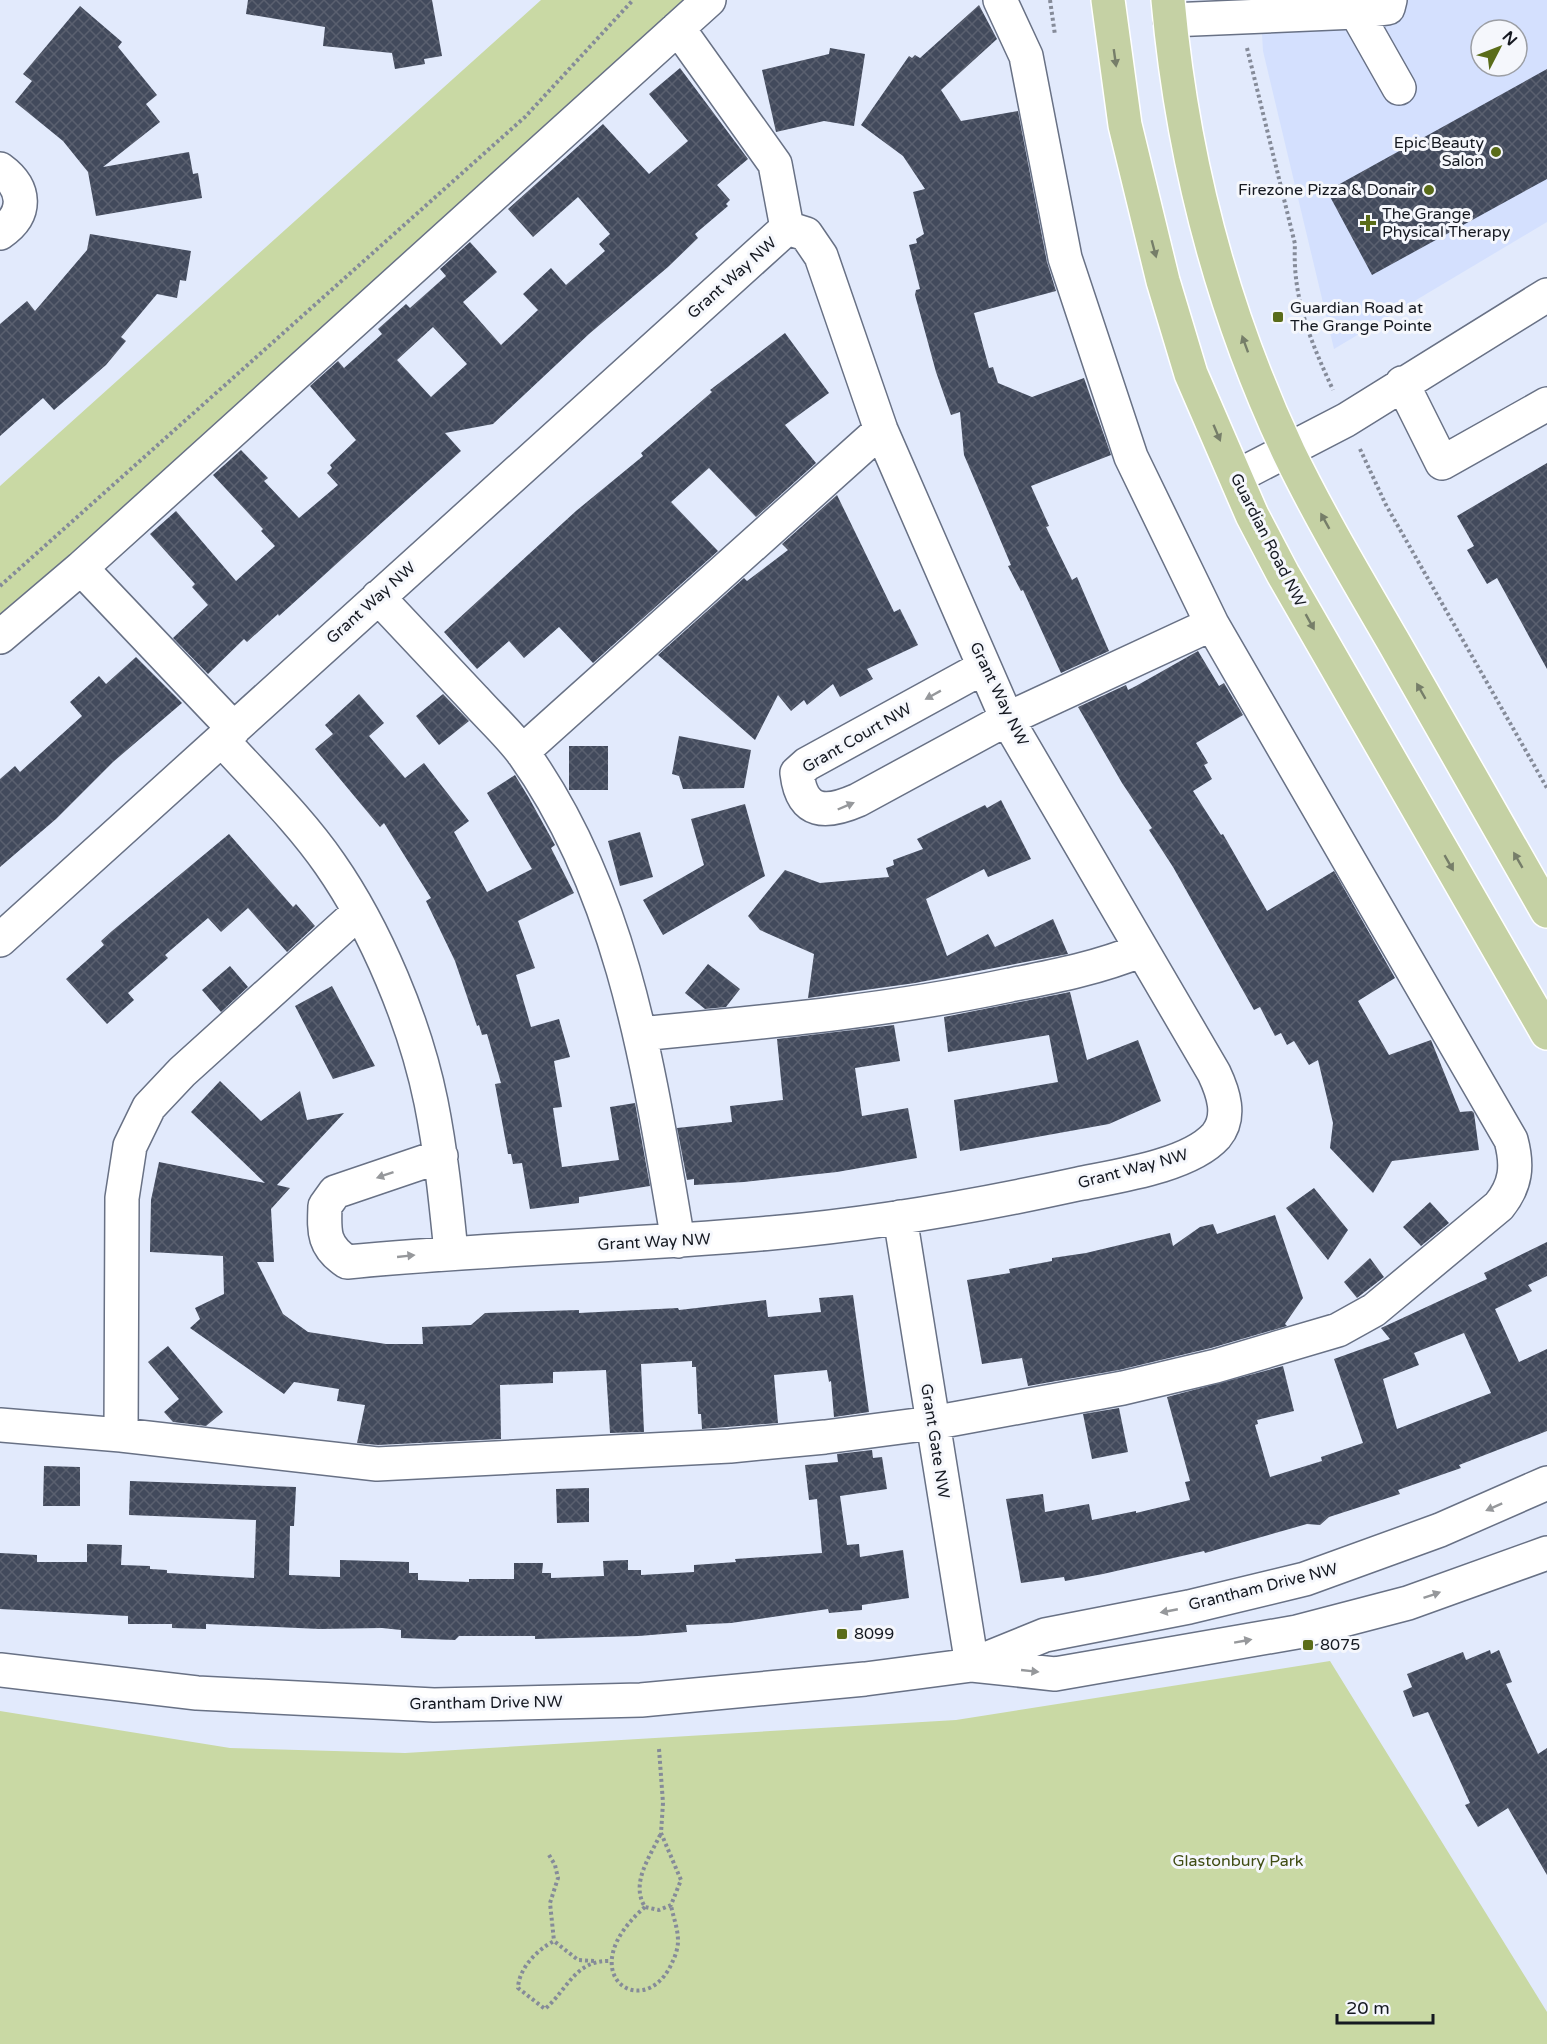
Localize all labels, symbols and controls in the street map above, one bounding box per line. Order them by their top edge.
north arrow [1469,18,1529,78]
text: N [1498,27,1521,50]
one-way arrow [1111,49,1120,68]
place label: Epic Beauty Salon [1394,133,1484,171]
marker: Epic Beauty Salon [1489,145,1503,159]
place label: Firezone Pizza & Donair [1238,180,1418,200]
marker: Firezone Pizza & Donair [1422,183,1436,197]
place label: The Grange Physical Therapy [1382,204,1511,242]
marker: The Grange Physical Therapy [1359,214,1377,232]
street label: Grant Way NW [683,233,781,323]
one-way arrow [1150,240,1159,258]
place label: Guardian Road at The Grange Pointe [1290,298,1432,336]
marker: Guardian Road at The Grange Pointe [1271,310,1285,324]
one-way arrow [1240,334,1250,352]
one-way arrow [1212,425,1222,443]
street label: Guardian Road NW [1226,470,1310,610]
one-way arrow [1320,513,1330,530]
street label: Grant Way NW [322,558,420,648]
one-way arrow [1305,614,1315,631]
street label: Grant Way NW [965,639,1033,749]
one-way arrow [1416,682,1426,699]
one-way arrow [924,690,941,700]
street label: Grant Court NW [799,699,915,777]
one-way arrow [837,801,855,811]
one-way arrow [1513,851,1523,868]
one-way arrow [1444,855,1454,872]
street label: Grant Way NW [1076,1145,1190,1193]
one-way arrow [376,1171,394,1181]
street label: Grant Way NW [597,1229,711,1255]
one-way arrow [396,1251,415,1261]
street label: Grant Gate NW [916,1382,954,1500]
one-way arrow [1485,1503,1503,1513]
street label: Grantham Drive NW [1186,1559,1340,1615]
one-way arrow [1423,1590,1441,1599]
one-way arrow [1159,1607,1178,1616]
place label: 8099 [854,1624,894,1644]
marker: 8099 [835,1627,849,1641]
place label: 8075 [1320,1635,1360,1655]
one-way arrow [1233,1636,1252,1645]
marker: 8075 [1301,1638,1315,1652]
one-way arrow [1020,1666,1039,1676]
street label: Grantham Drive NW [409,1692,563,1714]
park label: Glastonbury Park [1172,1851,1304,1871]
scale bar [1337,1987,1433,2025]
text: 20 m [1346,1997,1390,2019]

